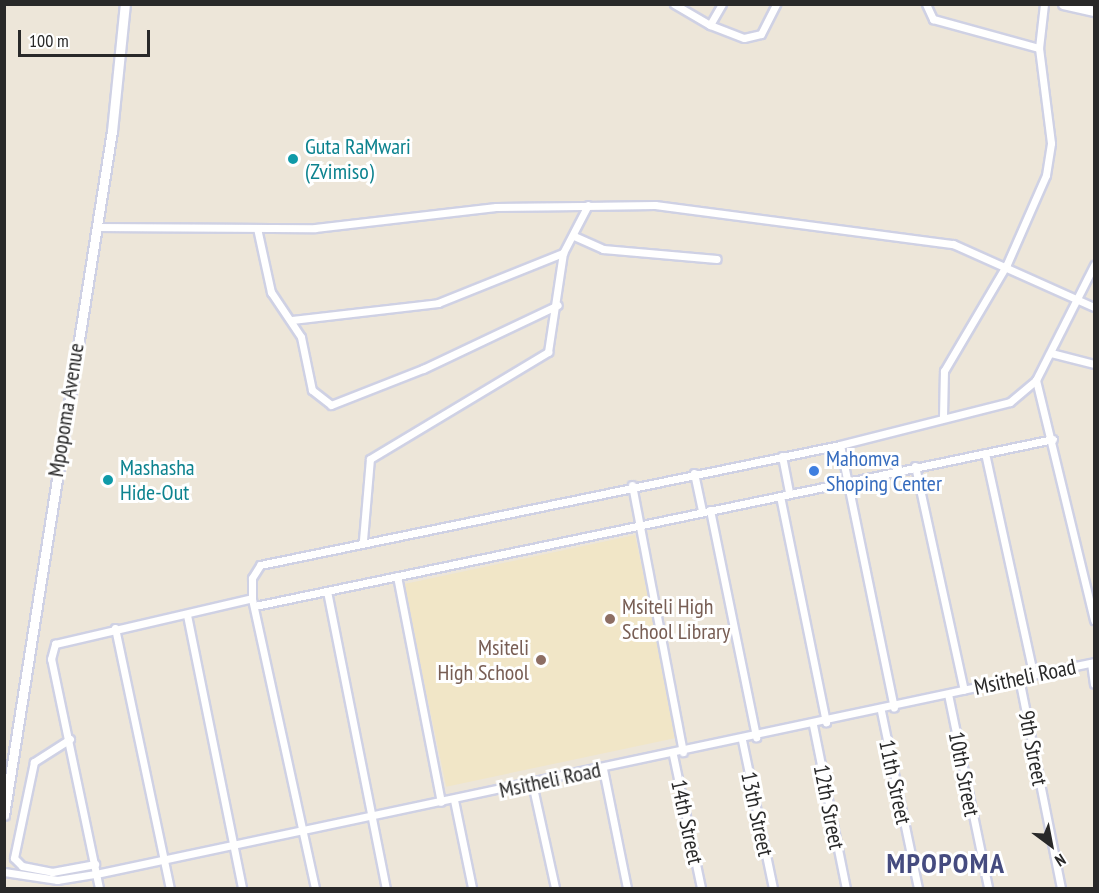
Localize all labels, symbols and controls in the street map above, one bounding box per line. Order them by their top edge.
scale bar [21,18,153,56]
text: 100 m [29,29,69,52]
place label: Guta RaMwari (Zvimiso) [305,133,411,184]
marker: Guta RaMwari (Zvimiso) [286,152,300,166]
street label: Mpopoma Avenue [42,341,90,479]
place label: Mahomva Shoping Center [826,445,942,496]
place label: Mashasha Hide-Out [120,454,195,506]
marker: Mahomva Shoping Center [807,464,821,478]
marker: Mashasha Hide-Out [101,473,115,487]
place label: Msiteli High School Library [622,593,730,644]
marker: Msiteli High School Library [603,612,617,626]
place label: Msiteli High School [438,634,529,686]
marker: Msiteli High School [534,653,548,667]
street label: Msitheli Road [972,653,1078,701]
street label: 9th Street [1013,708,1053,788]
street label: 10th Street [943,729,985,819]
street label: 11th Street [873,737,917,827]
street label: Msitheli Road [497,756,603,804]
street label: 12th Street [808,762,850,852]
street label: 13th Street [735,769,779,859]
street label: 14th Street [665,777,709,867]
north arrow [1021,815,1081,875]
district label: MPOPOMA [887,846,1005,880]
text: N [1052,849,1070,871]

